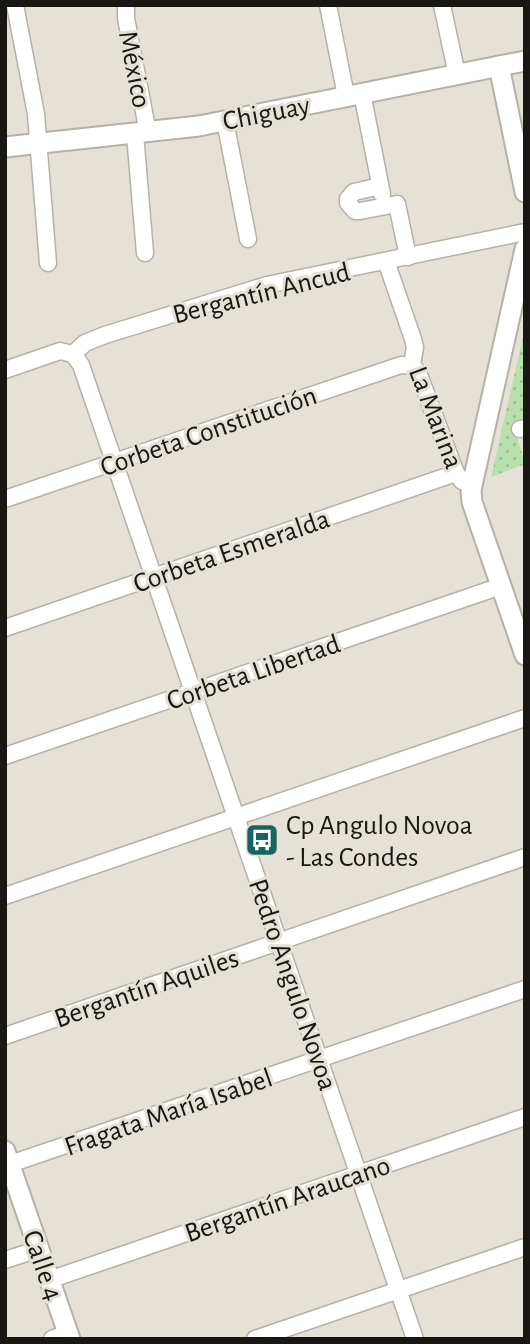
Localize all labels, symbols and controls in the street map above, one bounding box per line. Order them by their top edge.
street label: México [113,28,155,110]
street label: Chiguay [220,92,312,136]
street label: Bergantín Ancud [170,258,353,330]
street label: La Marina [403,363,467,473]
street label: Corbeta Constitución [97,382,321,482]
street label: Corbeta Esmeralda [130,505,333,599]
street label: Corbeta Libertad [163,630,344,716]
place label: Cp Angulo Novoa - Las Condes [286,812,473,872]
bus stop icon: Cp Angulo Novoa - Las Condes [243,821,281,859]
street label: Pedro Angulo Novoa [243,875,341,1094]
street label: Bergantín Aquiles [51,944,242,1034]
street label: Fragata María Isabel [61,1064,276,1162]
street label: Bergantín Araucano [181,1152,394,1248]
street label: Calle 4 [17,1227,67,1304]

